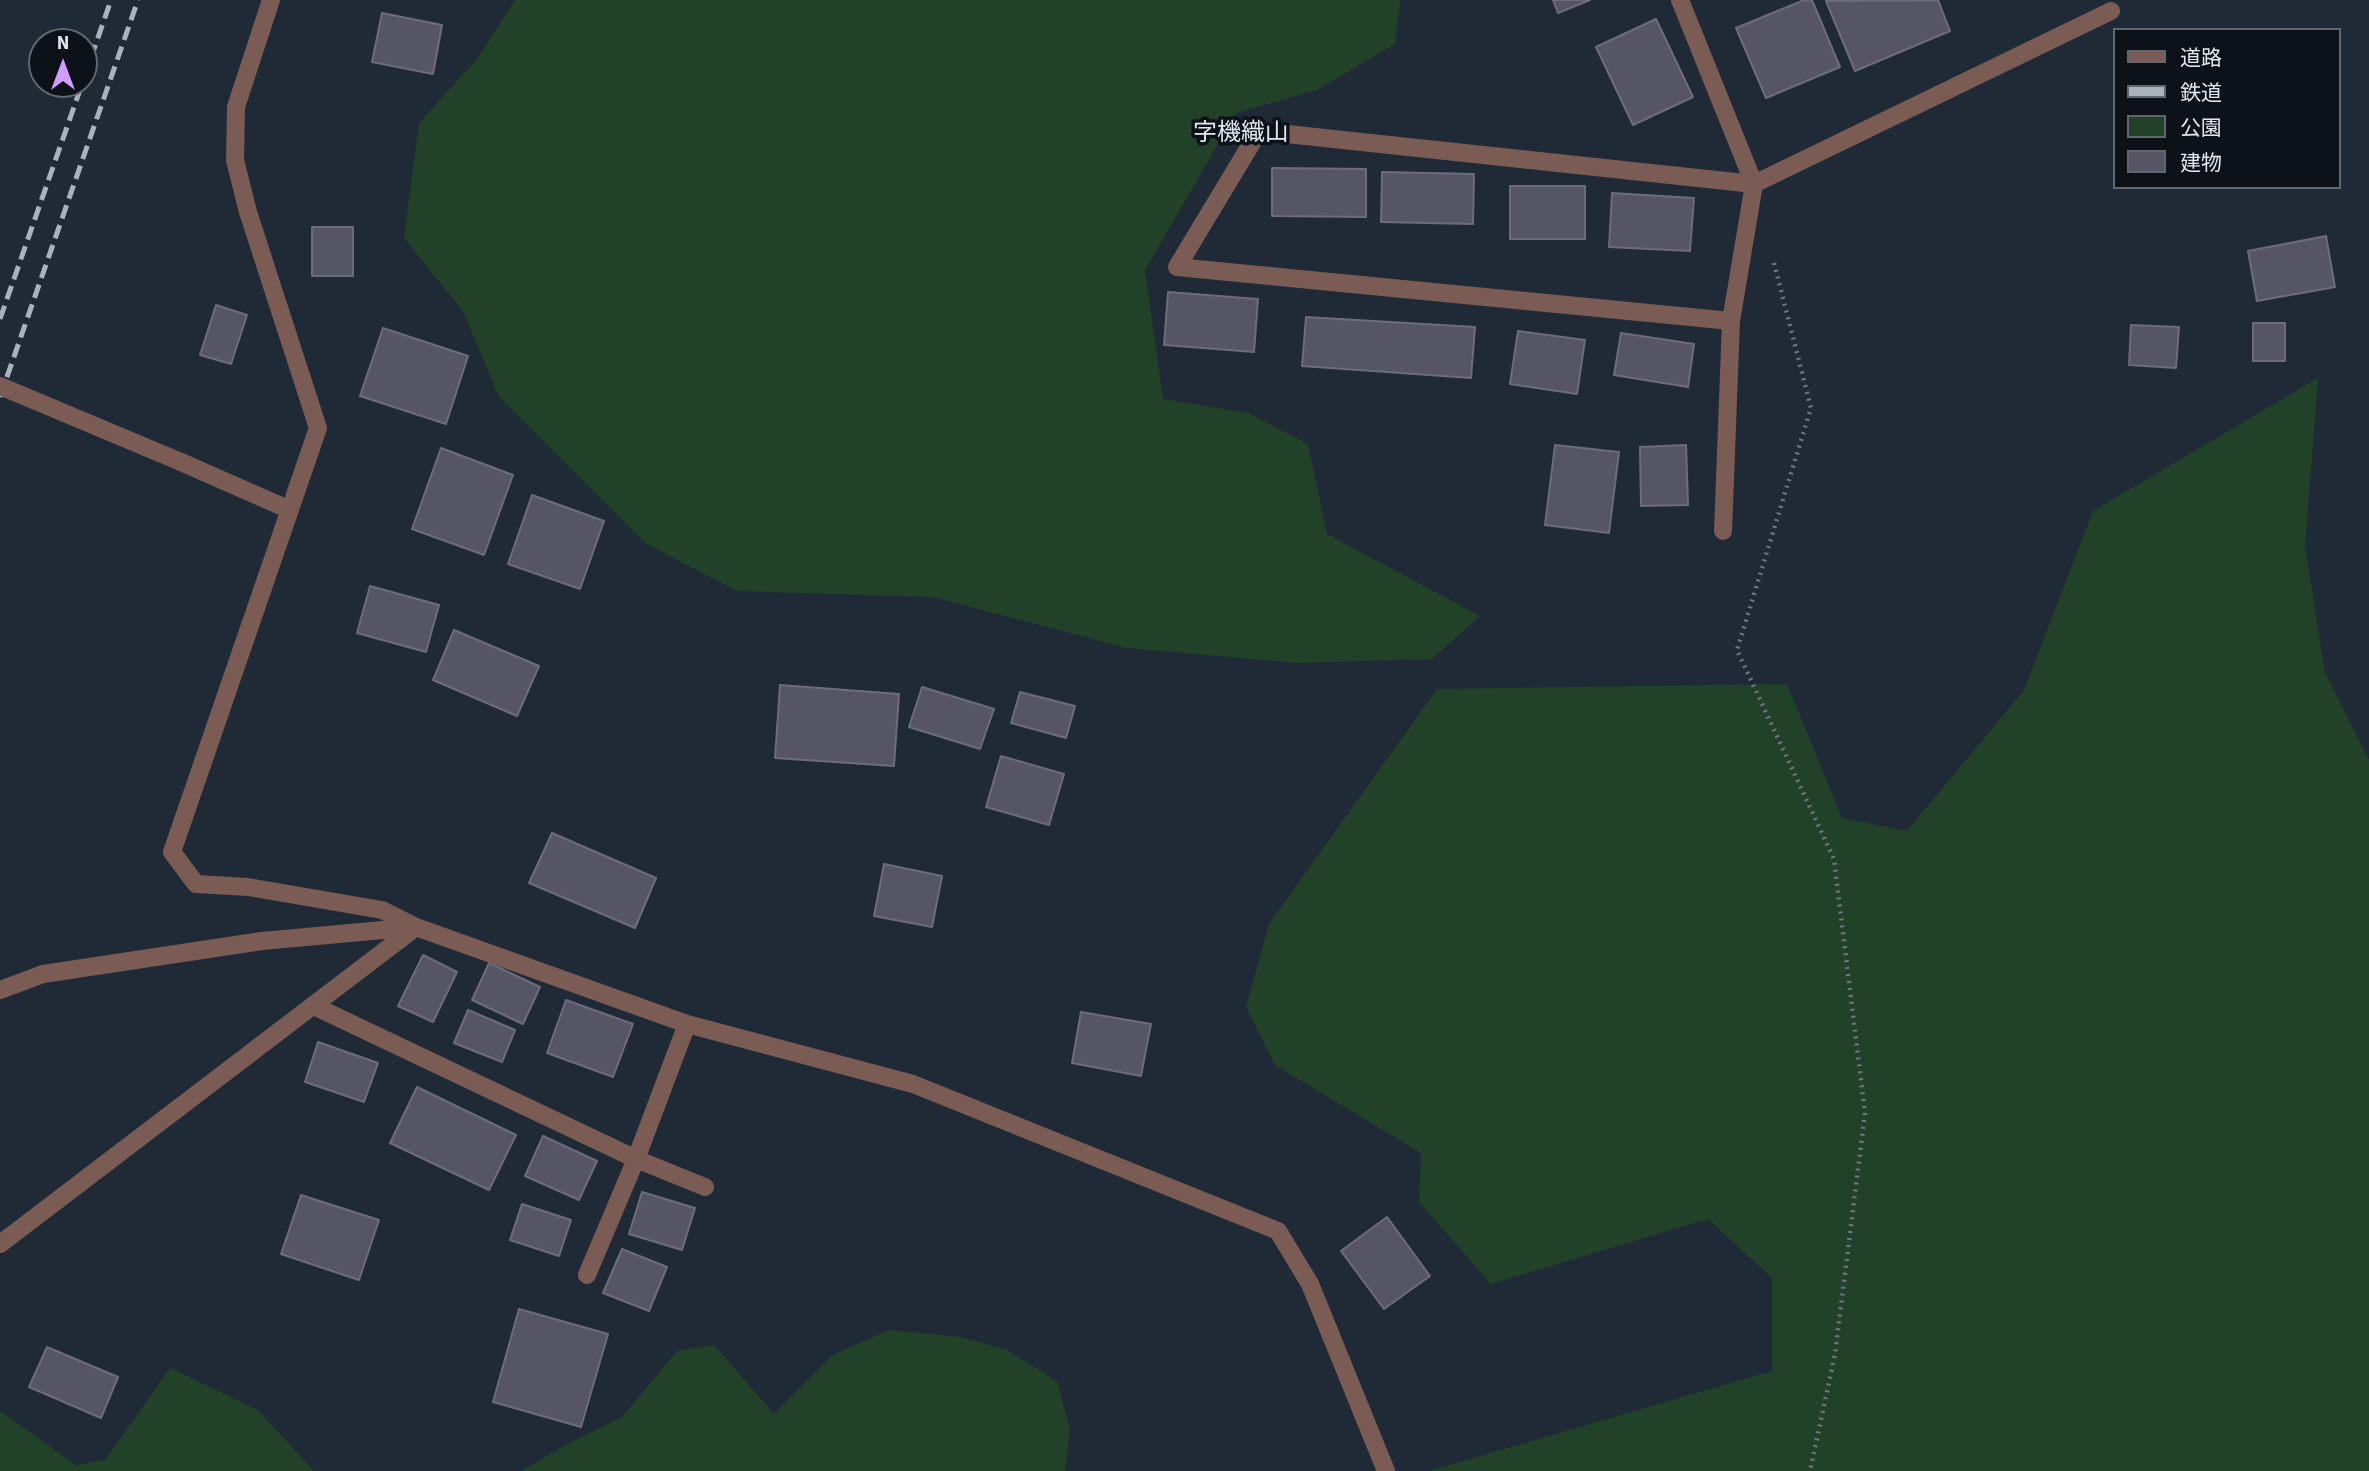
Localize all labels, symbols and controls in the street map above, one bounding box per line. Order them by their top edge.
north arrow [28,28,98,98]
legend [2114,28,2341,189]
text: N [57,30,69,57]
text: 道路 [2180,43,2222,73]
text: 鉄道 [2180,78,2222,108]
text: 公園 [2180,113,2222,143]
district label: 字機織山 [1193,121,1289,149]
text: 建物 [2180,148,2222,178]

